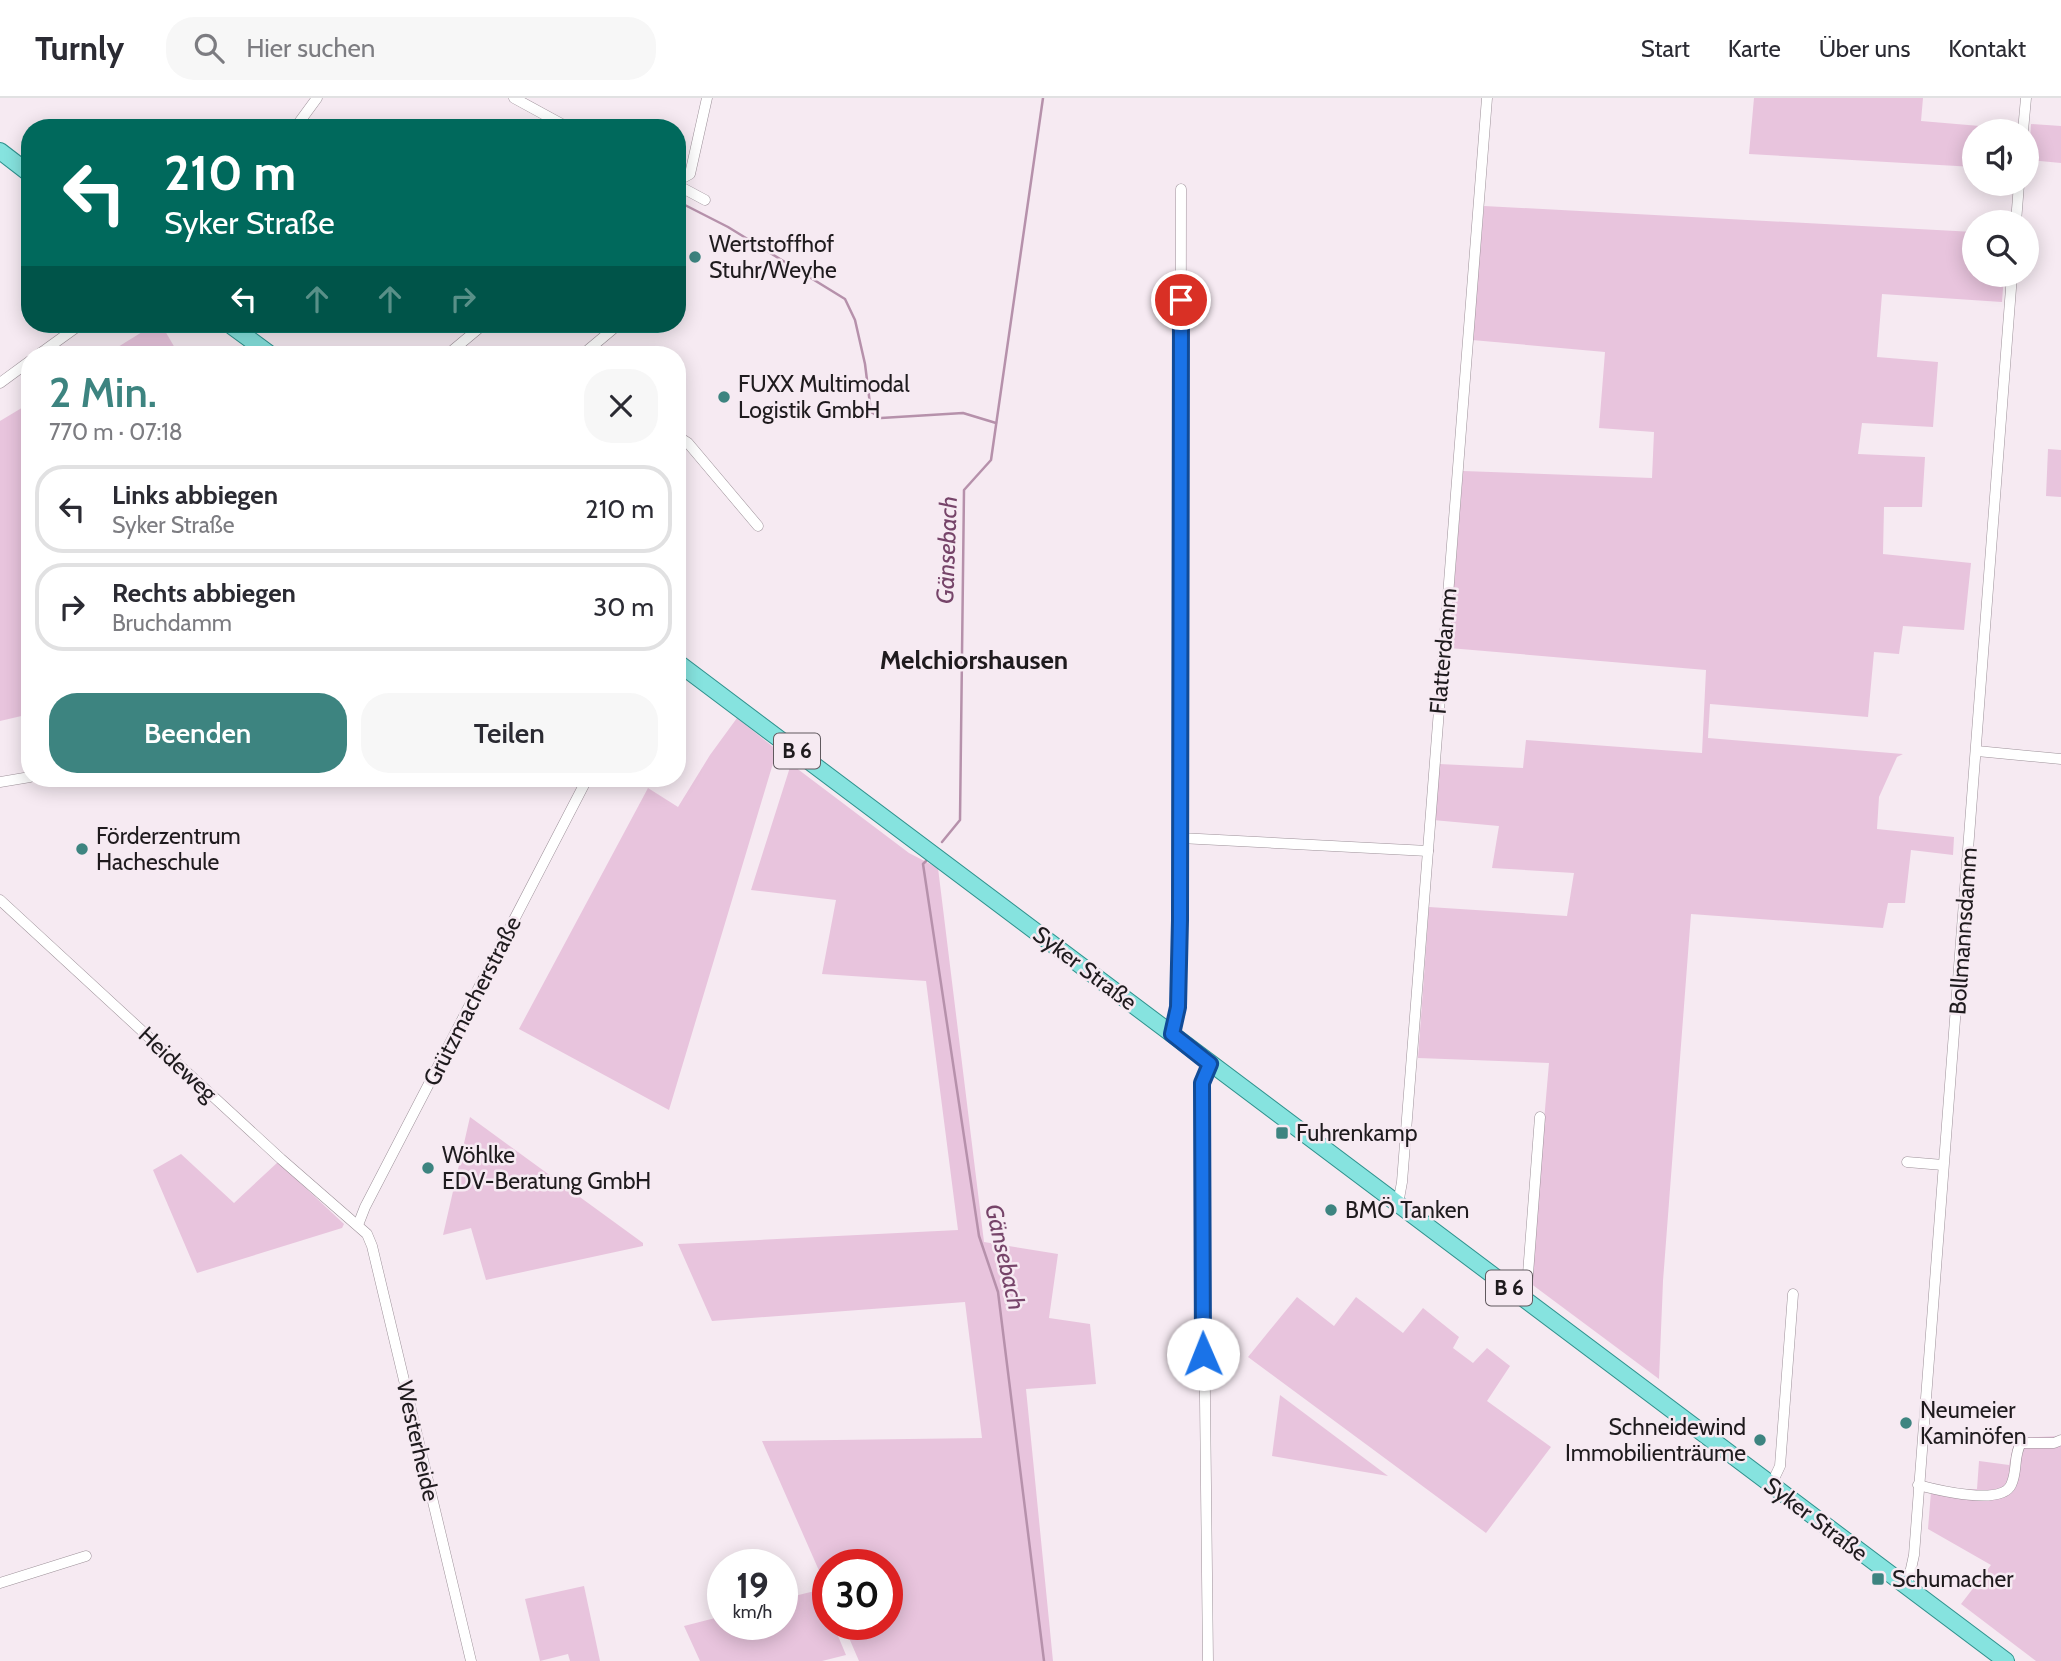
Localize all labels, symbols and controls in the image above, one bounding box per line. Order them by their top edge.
search box [166,17,656,80]
text: Turnly [35,28,124,68]
icon: search [190,29,228,67]
text: Hier suchen [246,32,375,64]
text: Start [1641,34,1690,63]
text: Karte [1728,34,1781,63]
text: Über uns [1819,34,1910,63]
text: Kontakt [1948,34,2026,63]
map controls [1962,119,2039,287]
button: sound [1962,119,2039,196]
text: 210 m [164,143,296,202]
icon: left [49,147,140,238]
text: Syker Straße [164,203,335,242]
button: search [1962,210,2039,287]
place label: Wertstoffhof Stuhr/Weyhe [709,230,837,284]
marker: Wertstoffhof Stuhr/Weyhe [687,249,703,265]
pin [1151,270,1211,330]
icon: left [225,280,263,318]
icon: ahead [298,280,336,318]
icon: ahead [371,280,409,318]
icon: right [444,280,482,318]
icon: arrive [1162,281,1200,319]
text: 2 Min. [49,366,157,418]
button: close [584,369,658,443]
place label: FUXX Multimodal Logistik GmbH [738,370,910,424]
marker: FUXX Multimodal Logistik GmbH [716,389,732,405]
text: 770 m · 07:18 [49,418,183,446]
text: Links abbiegen [112,479,278,511]
icon: left [53,490,91,528]
text: 210 m [585,493,654,525]
water label: Gänsebach [930,495,963,604]
text: Syker Straße [112,511,235,539]
text: Rechts abbiegen [112,577,296,609]
street label: Flatterdamm [1424,587,1462,715]
icon: right [53,588,91,626]
text: 30 m [593,591,654,623]
text: Bruchdamm [112,609,232,637]
district label: Melchiorshausen [880,644,1068,676]
button: Beenden [49,693,347,773]
button: Teilen [361,693,658,773]
road number: B 6 [774,734,820,768]
place label: Förderzentrum Hacheschule [96,822,241,876]
marker: Förderzentrum Hacheschule [74,841,90,857]
street label: Bollmannsdamm [1943,846,1983,1016]
street label: Grützmacherstraße [417,911,527,1091]
street label: Syker Straße [1028,920,1143,1016]
street label: Heideweg [133,1021,223,1108]
place label: Fuhrenkamp [1296,1119,1418,1147]
marker: Fuhrenkamp [1274,1125,1290,1141]
place label: Wöhlke EDV-Beratung GmbH [442,1141,651,1195]
marker: Wöhlke EDV-Beratung GmbH [420,1160,436,1176]
place label: BMÖ Tanken [1345,1196,1469,1224]
water label: Gänsebach [979,1201,1032,1313]
marker: BMÖ Tanken [1323,1202,1339,1218]
road number: B 6 [1486,1270,1532,1306]
position arrow [1166,1317,1240,1391]
street label: Westerheide [391,1378,445,1504]
place label: Neumeier Kaminöfen [1920,1396,2027,1450]
place label: Schneidewind Immobilienträume [1565,1413,1746,1467]
marker: Neumeier Kaminöfen [1898,1415,1914,1431]
marker: Schneidewind Immobilienträume [1752,1432,1768,1448]
street label: Syker Straße [1759,1471,1874,1567]
speed limit sign: 30 [812,1549,903,1640]
text: 19 [736,1564,769,1607]
place label: Schumacher [1892,1565,2014,1593]
marker: Schumacher [1870,1571,1886,1587]
text: km/h [733,1601,772,1623]

